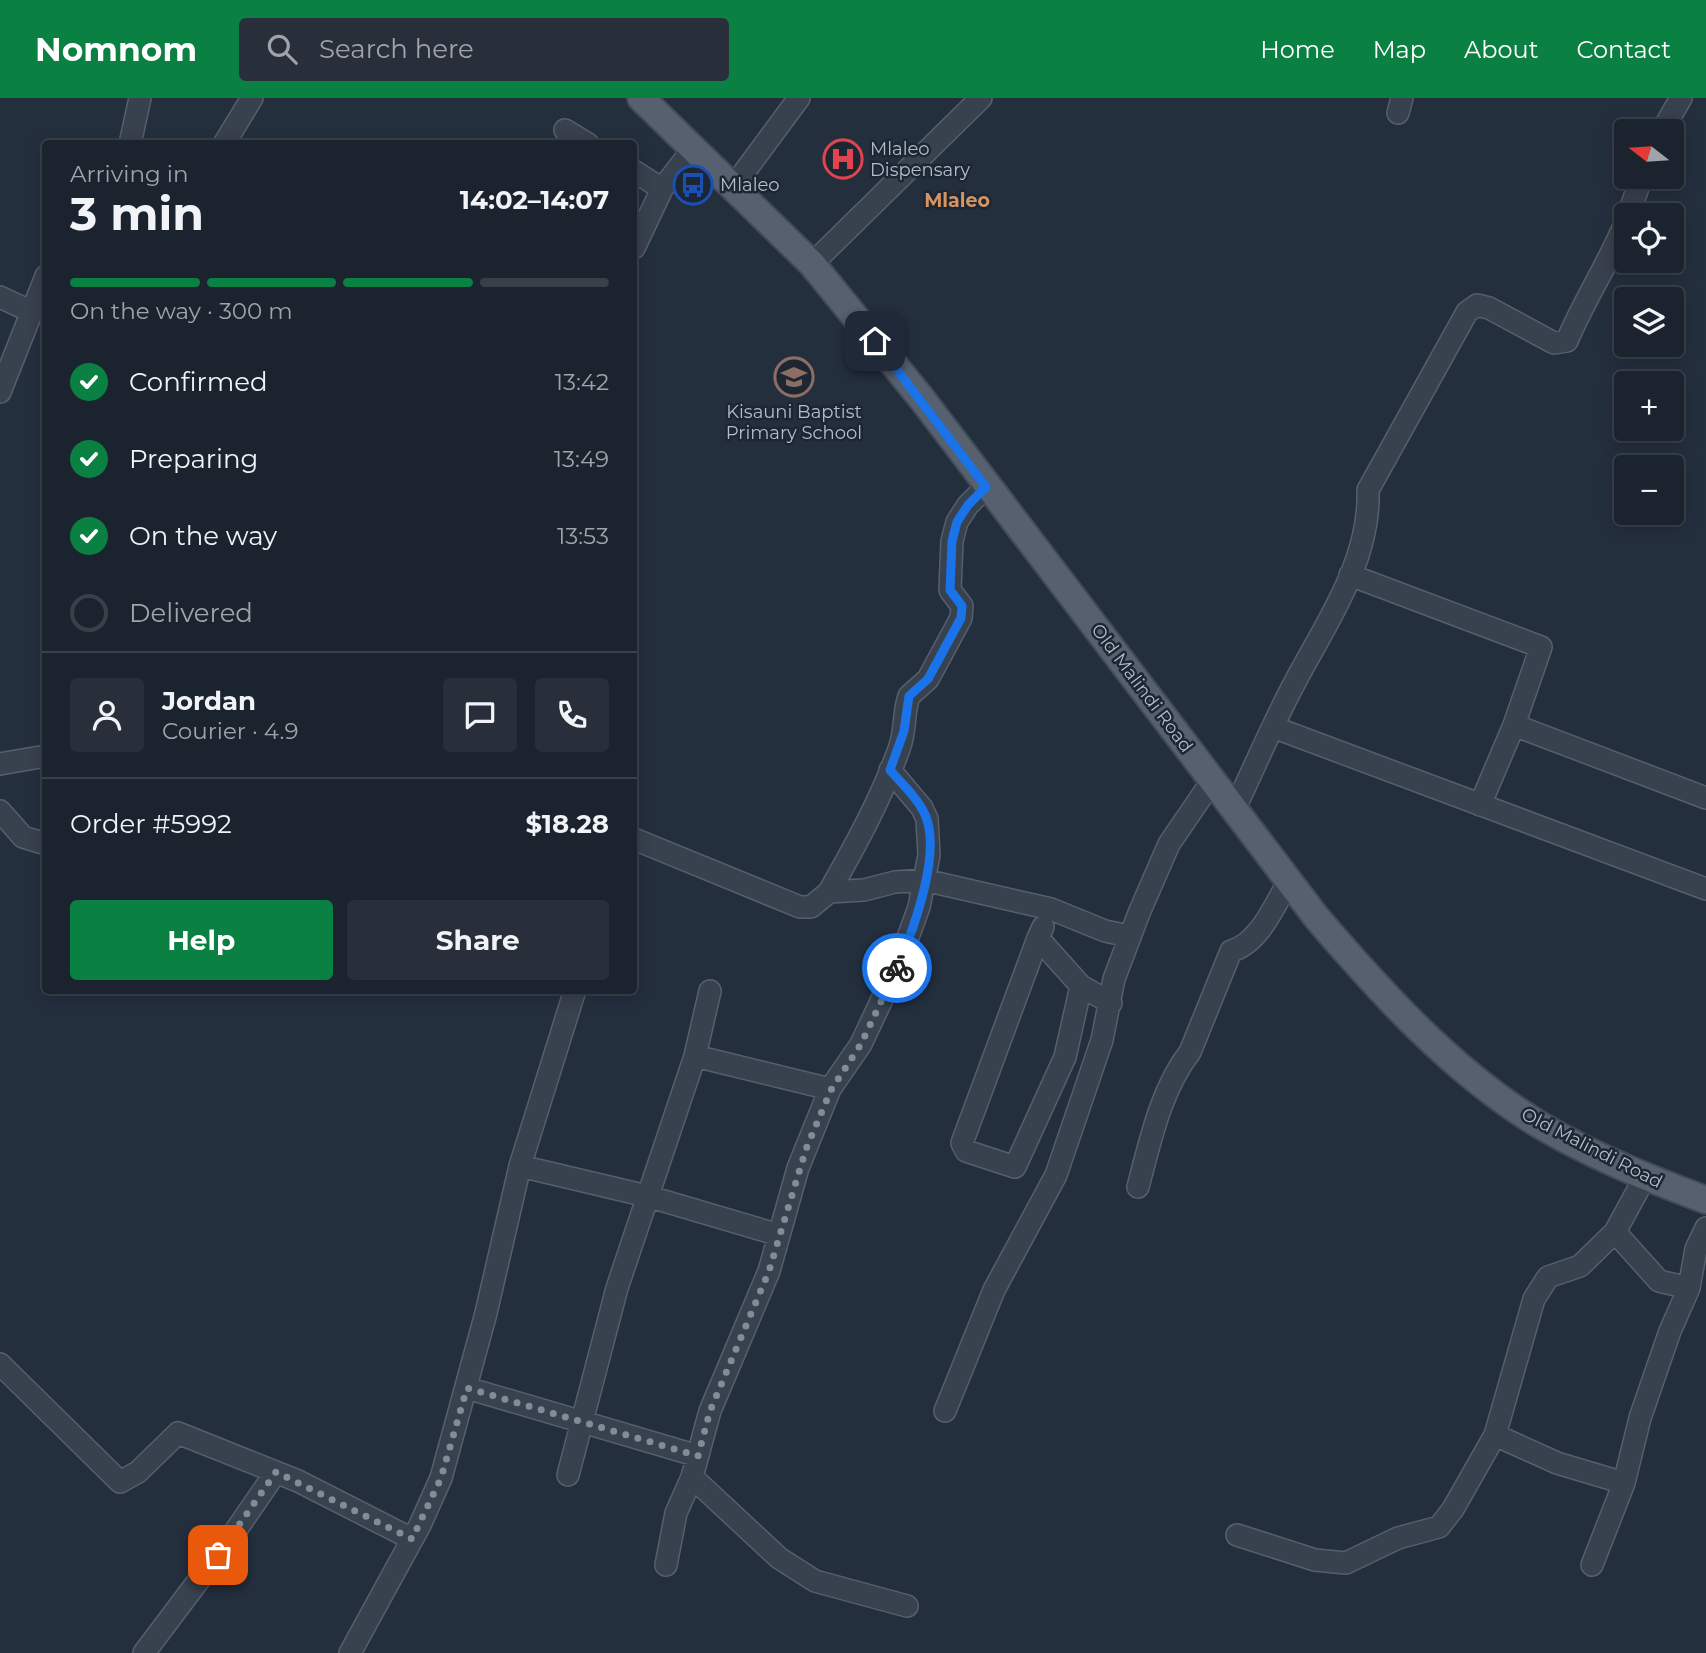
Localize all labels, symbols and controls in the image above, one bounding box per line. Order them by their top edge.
search box [239,18,729,81]
text: Nomnom [35,29,197,69]
icon: search [263,30,301,68]
text: Search here [319,33,474,65]
text: Home [1260,35,1335,64]
text: Map [1373,35,1426,64]
text: About [1464,35,1538,64]
text: Contact [1576,35,1671,64]
north arrow [1614,119,1684,189]
map controls [1614,119,1684,525]
hospital icon: Mlaleo Dispensary [822,138,864,180]
place label: Mlaleo Dispensary [870,138,970,181]
text: Arriving in [70,160,189,188]
bus stop icon: Mlaleo [672,164,714,206]
place label: Mlaleo [720,174,780,196]
text: 14:02–14:07 [460,184,609,216]
text: 3 min [70,185,204,242]
district label: Mlaleo [924,189,990,212]
button: locate [1614,203,1684,273]
button: layers [1614,287,1684,357]
text: On the way · 300 m [70,297,293,325]
pin [845,311,905,371]
icon: home [856,322,894,360]
school or university icon: Kisauni Baptist Primary School [773,356,815,398]
icon: check [70,363,108,401]
text: Confirmed [129,366,268,398]
text: 13:42 [555,368,609,396]
button: + [1614,371,1684,441]
place label: Kisauni Baptist Primary School [726,401,862,444]
icon: check [70,440,108,478]
text: Preparing [129,443,258,475]
text: 13:49 [554,445,609,473]
button: − [1614,455,1684,525]
icon: check [70,517,108,555]
text: On the way [129,520,277,552]
text: 13:53 [557,522,609,550]
text: Delivered [129,597,253,629]
street label: Old Malindi Road [1086,619,1198,757]
button: person [70,678,144,752]
button: chat [443,678,517,752]
button: phone [535,678,609,752]
text: Jordan [162,685,256,717]
text: Courier · 4.9 [162,717,298,745]
text: Order #5992 [70,808,232,840]
text: $18.28 [525,808,609,840]
button: Help [70,900,333,980]
button: Share [347,900,609,980]
courier [862,933,932,1003]
icon: bike [878,949,916,987]
street label: Old Malindi Road [1518,1103,1666,1193]
pin [188,1525,248,1585]
icon: bag [199,1536,237,1574]

